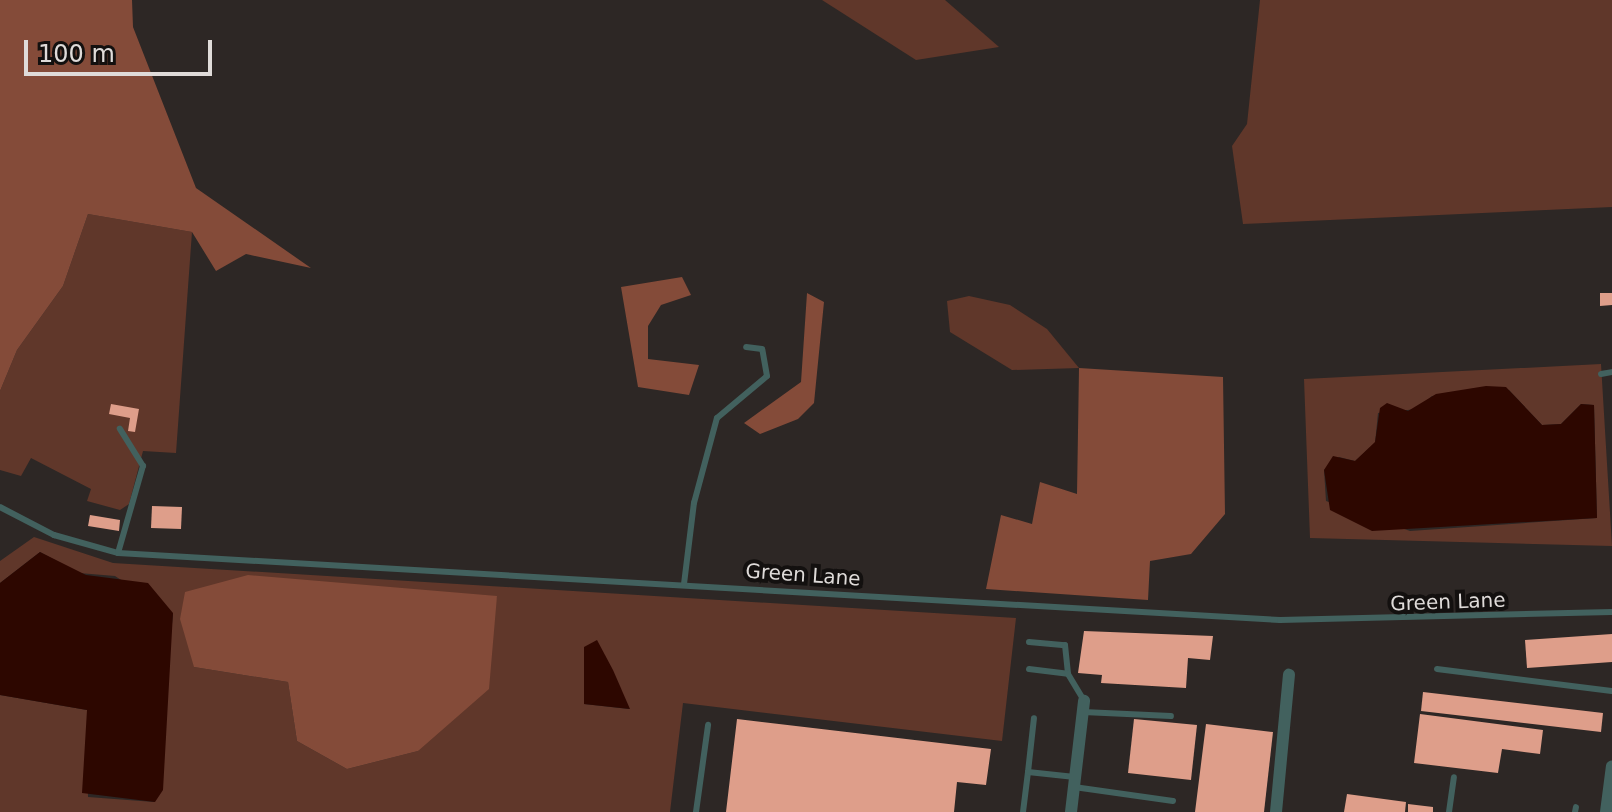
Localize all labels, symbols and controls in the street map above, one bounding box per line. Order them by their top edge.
scale bar [28,24,216,74]
text: 100 m [38,40,115,68]
street label: Green Lane [745,559,861,591]
street label: Green Lane [1390,588,1506,616]

